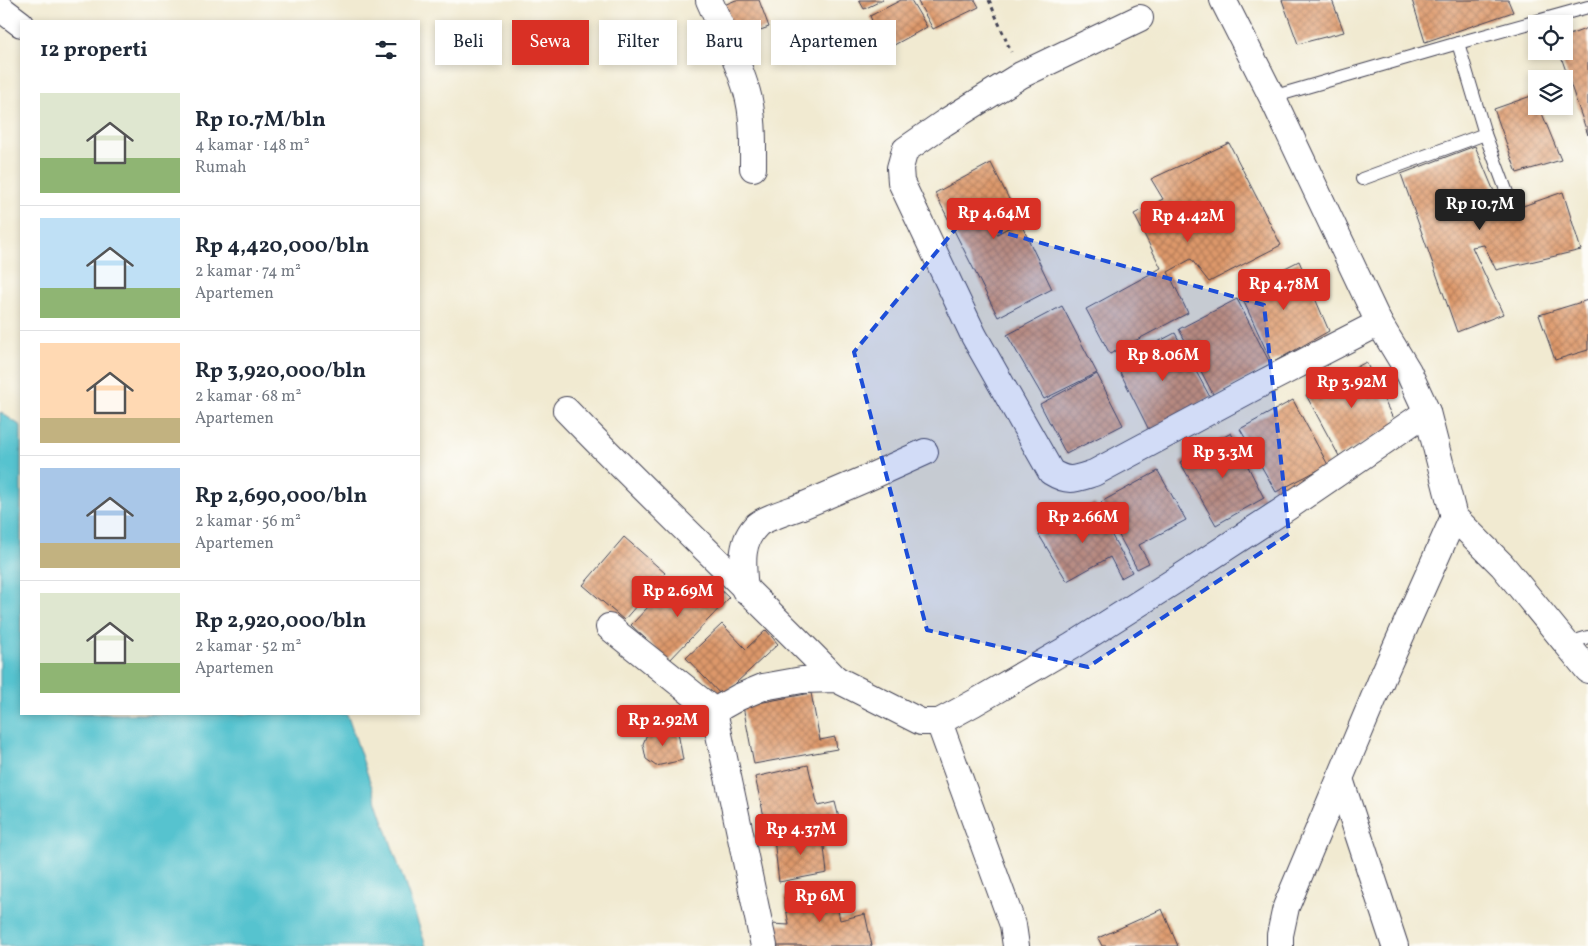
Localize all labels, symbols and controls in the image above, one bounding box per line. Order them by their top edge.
map controls [1528,15,1573,115]
button: locate [1528,15,1573,60]
chip: Beli [435,20,502,65]
chip: Sewa [512,20,589,65]
chip: Filter [599,20,677,65]
chip: Baru [687,20,761,65]
chip: Apartemen [771,20,896,65]
text: 12 properti [40,36,148,65]
icon: filters [372,36,400,64]
button: layers [1528,70,1573,115]
text: Rp 10.7M/bln [195,106,326,135]
icon: home [80,113,140,173]
text: 4 kamar · 148 m² [195,135,310,157]
text: Rumah [195,157,247,179]
pin: Rp 10.7M [1428,188,1532,231]
text: Rp 10.7M [1446,194,1514,216]
pin: Rp 4.64M [942,198,1046,240]
pin: Rp 4.42M [1136,200,1240,243]
text: Rp 4.64M [958,203,1030,225]
text: Rp 4.42M [1152,206,1224,228]
text: Rp 4,420,000/bln [195,232,369,261]
icon: home [80,238,140,298]
text: 2 kamar · 74 m² [195,261,301,283]
pin: Rp 4.78M [1232,268,1336,311]
text: Rp 4.78M [1249,274,1319,296]
text: Apartemen [195,283,274,305]
pin: Rp 8.06M [1111,340,1215,382]
text: Rp 8.06M [1127,345,1199,367]
text: Rp 3,920,000/bln [195,357,366,386]
icon: home [80,363,140,423]
pin: Rp 3.92M [1300,366,1404,409]
text: Rp 3.92M [1317,372,1387,394]
text: 2 kamar · 68 m² [195,386,301,408]
text: Apartemen [195,408,274,430]
pin: Rp 3.3M [1177,436,1269,479]
text: Rp 3.3M [1193,442,1253,464]
text: Rp 2,690,000/bln [195,482,367,511]
icon: home [80,488,140,548]
pin: Rp 2.66M [1031,502,1135,544]
text: Rp 2.66M [1048,507,1118,529]
text: 2 kamar · 56 m² [195,511,301,533]
text: Apartemen [195,533,274,555]
pin: Rp 2.69M [626,576,730,618]
text: Rp 2.69M [643,581,713,603]
text: Rp 2,920,000/bln [195,607,366,636]
icon: home [80,613,140,673]
text: 2 kamar · 52 m² [195,636,301,658]
text: Apartemen [195,658,274,680]
pin: Rp 2.92M [611,704,715,747]
text: Rp 2.92M [628,710,698,732]
pin: Rp 4.37M [749,814,853,856]
text: Rp 4.37M [766,819,836,841]
pin: Rp 6M [785,880,855,923]
text: Rp 6M [796,886,844,908]

